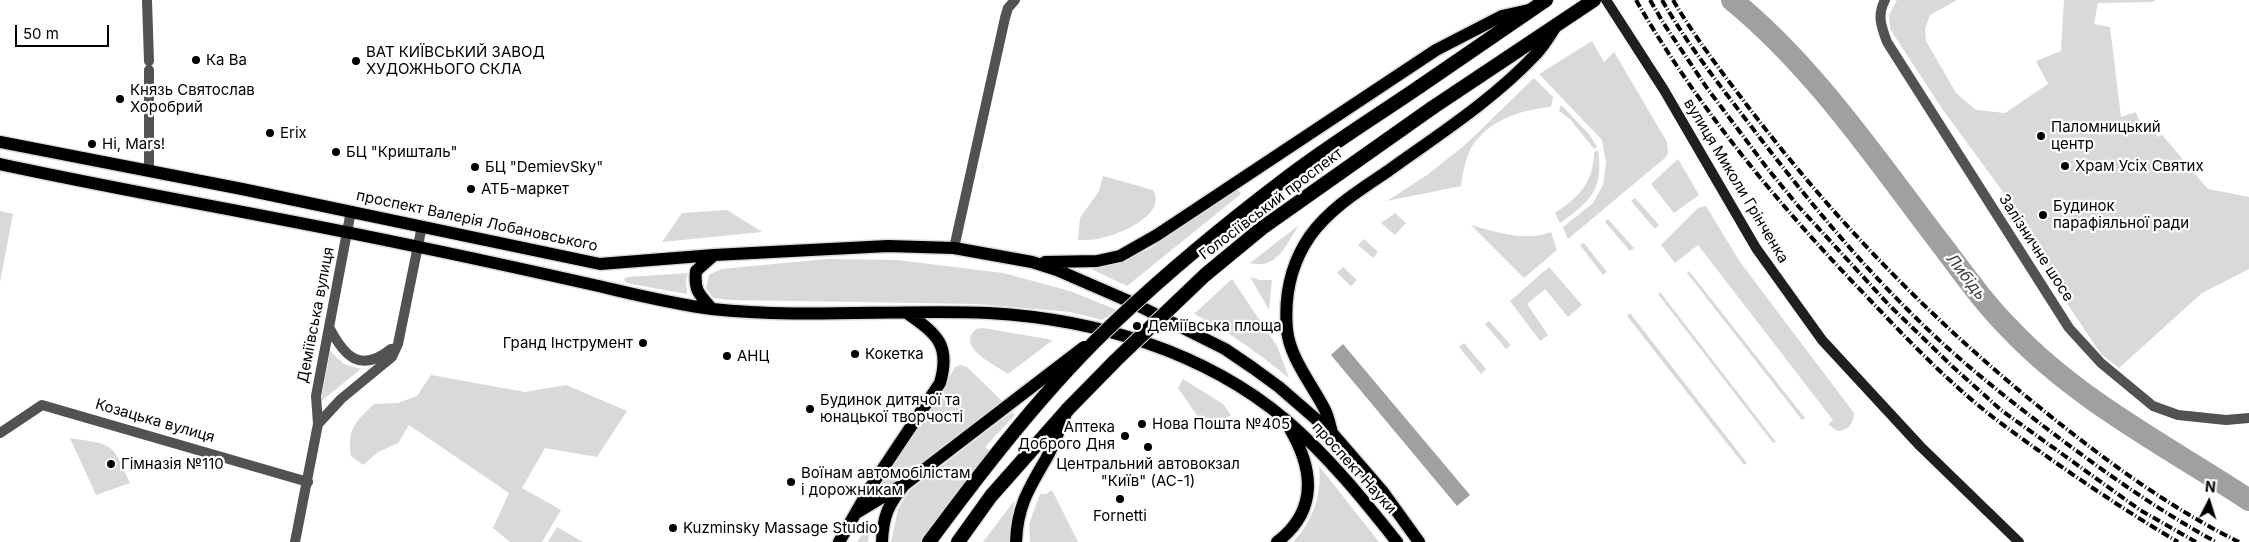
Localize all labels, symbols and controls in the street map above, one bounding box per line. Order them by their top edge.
scale bar [18,15,111,47]
text: 50 m [23,24,59,43]
place label: ВАТ КИЇВСЬКИЙ ЗАВОД ХУДОЖНЬОГО СКЛА [366,43,545,78]
place label: Ка Ва [206,51,247,69]
marker: Ка Ва [190,54,202,66]
marker: ВАТ КИЇВСЬКИЙ ЗАВОД ХУДОЖНЬОГО СКЛА [350,55,362,67]
place label: Князь Святослав Хоробрий [130,81,255,116]
marker: Князь Святослав Хоробрий [114,93,126,105]
street label: вулиця Миколи Грінченка [1680,96,1792,266]
place label: Паломницький центр [2051,118,2161,153]
place label: Erix [280,124,307,142]
marker: Erix [264,127,276,139]
marker: Паломницький центр [2035,130,2047,142]
place label: Hi, Mars! [102,135,165,153]
marker: Hi, Mars! [86,138,98,150]
place label: БЦ "Кришталь" [346,143,458,161]
street label: Голосіївський проспект [1196,144,1346,264]
marker: БЦ "Кришталь" [330,146,342,158]
place label: Храм Усіх Святих [2075,157,2204,175]
place label: БЦ "DemievSky" [485,158,603,176]
marker: Храм Усіх Святих [2059,160,2071,172]
marker: БЦ "DemievSky" [469,161,481,173]
place label: АТБ-маркет [481,180,569,198]
marker: АТБ-маркет [465,183,477,195]
street label: проспект Валерія Лобановського [355,187,599,255]
street label: Залізничне шосе [1995,191,2077,305]
place label: Будинок парафіяльної ради [2053,197,2189,232]
marker: Будинок парафіяльної ради [2037,209,2049,221]
street label: Деміївська вулиця [294,245,338,385]
water label: Либідь [1942,250,1990,304]
place label: Деміївська площа [1147,317,1282,335]
marker: Деміївська площа [1131,320,1143,332]
place label: Гранд Інструмент [503,334,633,352]
marker: Гранд Інструмент [637,337,649,349]
place label: Кокетка [865,345,924,363]
place label: АНЦ [737,347,769,365]
marker: Кокетка [849,348,861,360]
marker: АНЦ [721,350,733,362]
place label: Будинок дитячої та юнацької творчості [820,391,963,426]
street label: Козацька вулиця [93,395,217,447]
marker: Будинок дитячої та юнацької творчості [804,403,816,415]
place label: Нова Пошта №405 [1152,415,1290,433]
place label: Аптека Доброго Дня [1018,418,1115,453]
marker: Нова Пошта №405 [1136,418,1148,430]
street label: проспект Науки [1308,418,1400,518]
marker: Аптека Доброго Дня [1119,430,1131,442]
marker: Центральний автовокзал "Київ" (АС-1) [1142,441,1154,453]
place label: Гімназія №110 [121,455,224,473]
place label: Центральний автовокзал "Київ" (АС-1) [1056,455,1240,490]
marker: Гімназія №110 [105,458,117,470]
place label: Воїнам автомобілістам і дорожникам [801,464,970,499]
marker: Воїнам автомобілістам і дорожникам [785,476,797,488]
north arrow [2184,477,2234,527]
text: N [2204,478,2216,495]
marker: Fornetti [1114,493,1126,505]
place label: Fornetti [1093,507,1147,525]
place label: Kuzminsky Massage Studio [683,519,878,537]
marker: Kuzminsky Massage Studio [667,522,679,534]

